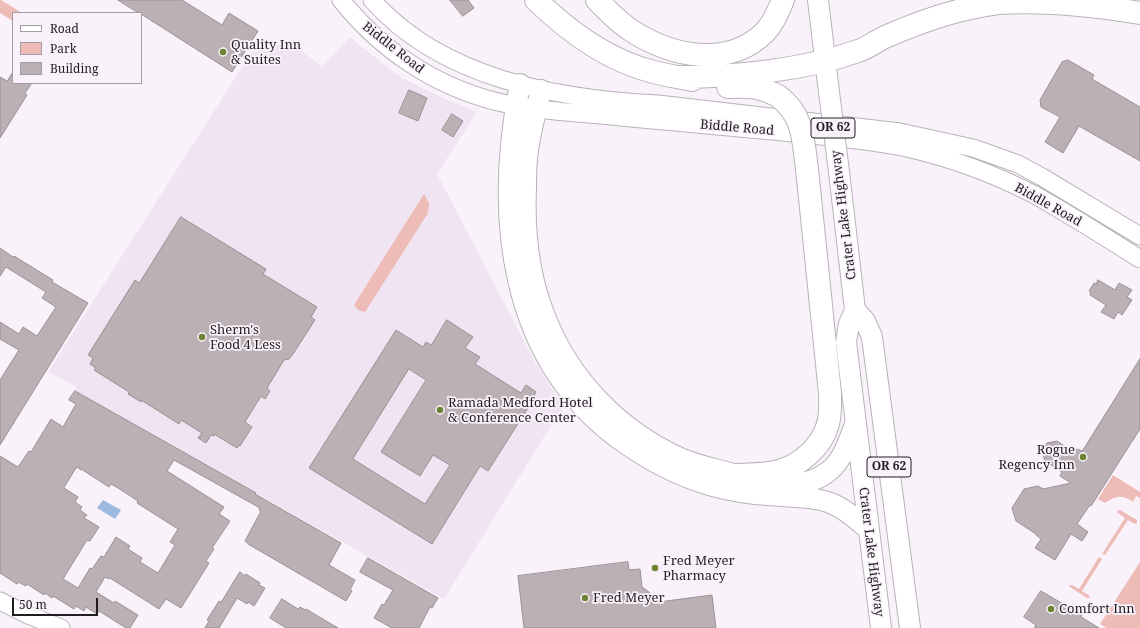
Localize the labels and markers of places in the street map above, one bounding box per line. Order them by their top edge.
place label: Quality Inn & Suites [231,37,301,68]
marker: Quality Inn & Suites [218,47,228,57]
place label: Sherm's Food 4 Less [210,322,281,353]
marker: Sherm's Food 4 Less [197,332,207,342]
place label: Ramada Medford Hotel & Conference Center [448,395,592,426]
marker: Ramada Medford Hotel & Conference Center [435,405,445,415]
place label: Rogue Regency Inn [999,442,1075,473]
marker: Rogue Regency Inn [1078,452,1088,462]
place label: Fred Meyer Pharmacy [663,553,735,584]
marker: Fred Meyer Pharmacy [650,563,660,573]
place label: Fred Meyer [593,590,665,606]
marker: Fred Meyer [580,593,590,603]
place label: Comfort Inn [1059,601,1135,617]
marker: Comfort Inn [1046,604,1056,614]

